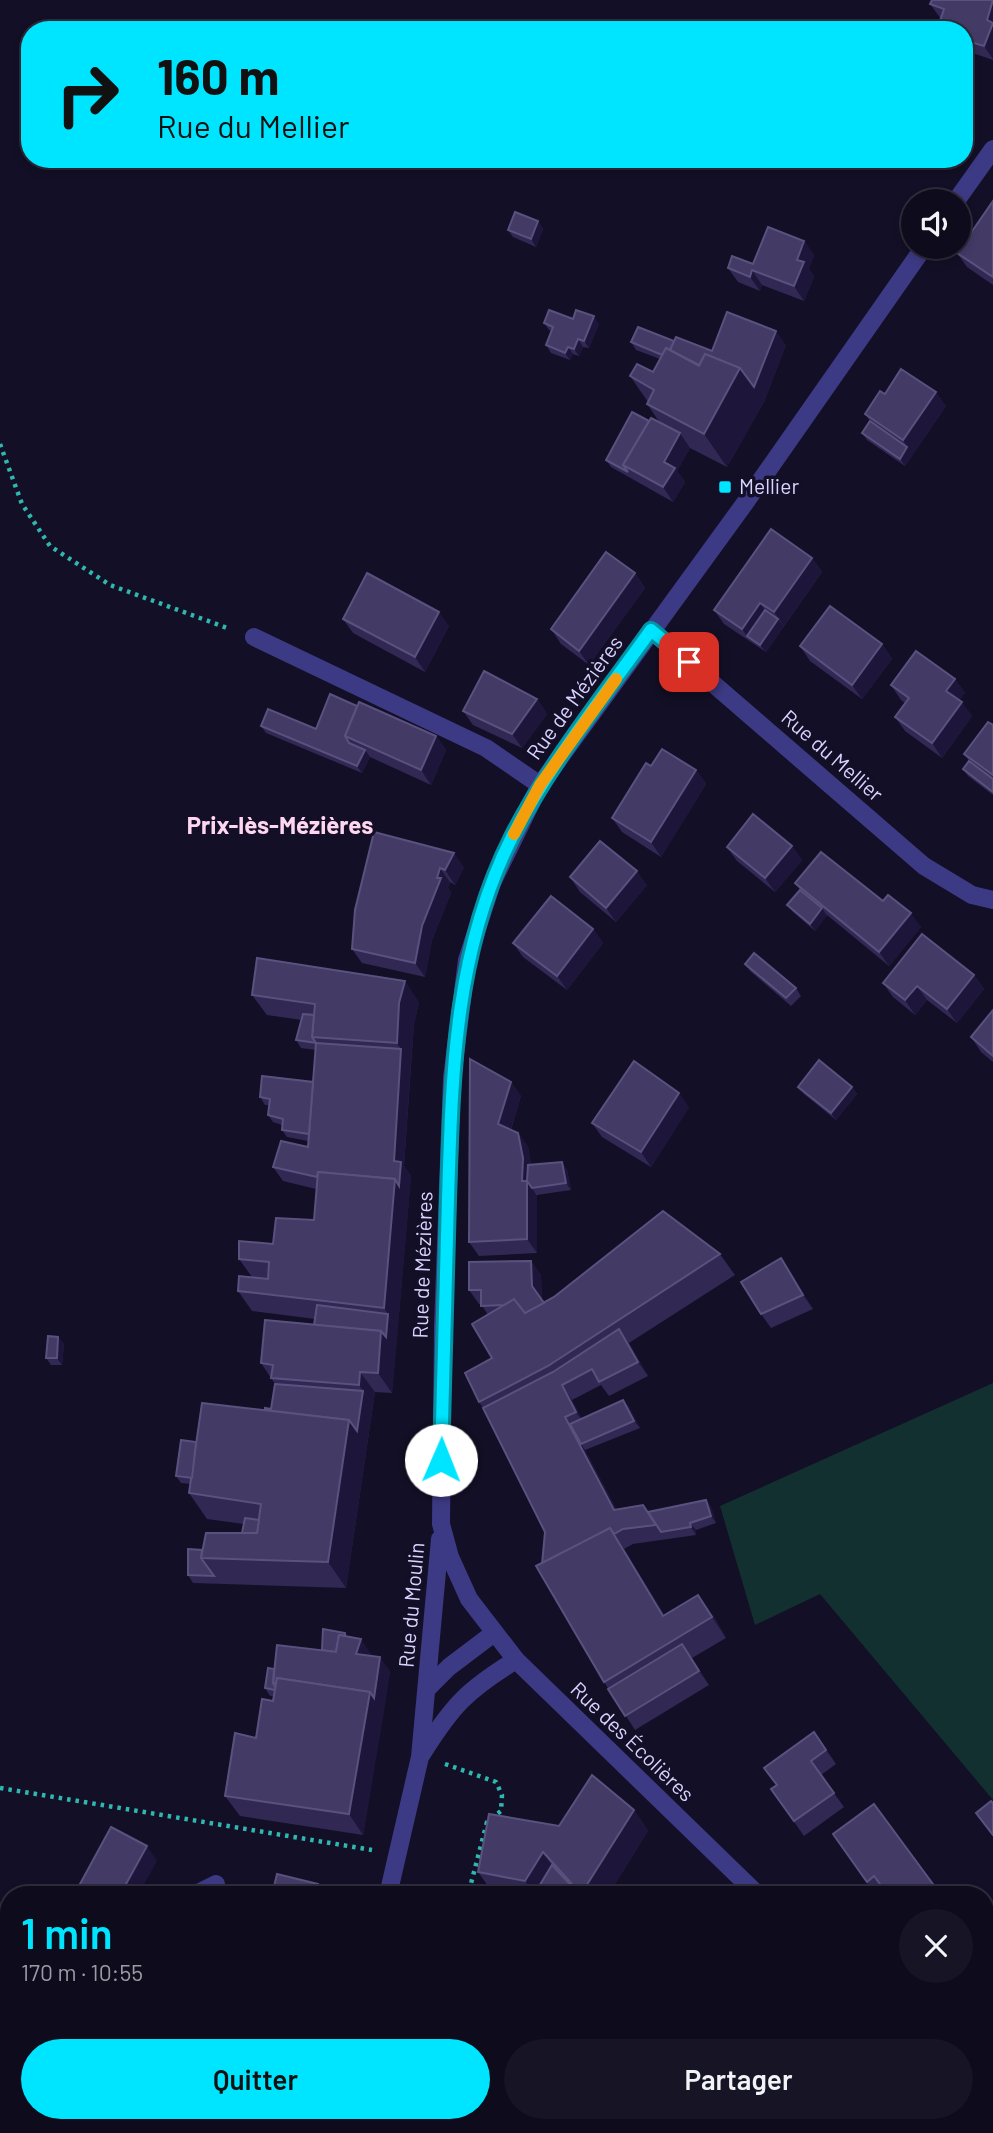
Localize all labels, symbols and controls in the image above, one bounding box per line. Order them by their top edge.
text: 160 m [157,46,279,105]
icon: right [42,49,133,140]
text: Rue du Mellier [157,106,350,144]
map controls [901,189,971,259]
button: sound [901,189,971,259]
place label: Mellier [739,473,799,498]
marker: Mellier [717,479,733,495]
street label: Rue de Mézières [520,630,627,764]
pin [659,632,719,692]
icon: arrive [670,643,708,681]
street label: Rue du Mellier [777,704,889,806]
district label: Prix-lès-Mézières [187,810,373,839]
street label: Rue de Mézières [406,1191,437,1339]
position arrow [404,1423,478,1497]
street label: Rue du Moulin [393,1541,428,1669]
street label: Rue des Écolières [566,1676,700,1806]
text: 1 min [21,1907,113,1957]
button: close [899,1909,973,1983]
text: 170 m · 10:55 [21,1958,143,1986]
button: Quitter [21,2039,490,2119]
button: Partager [504,2039,973,2119]

